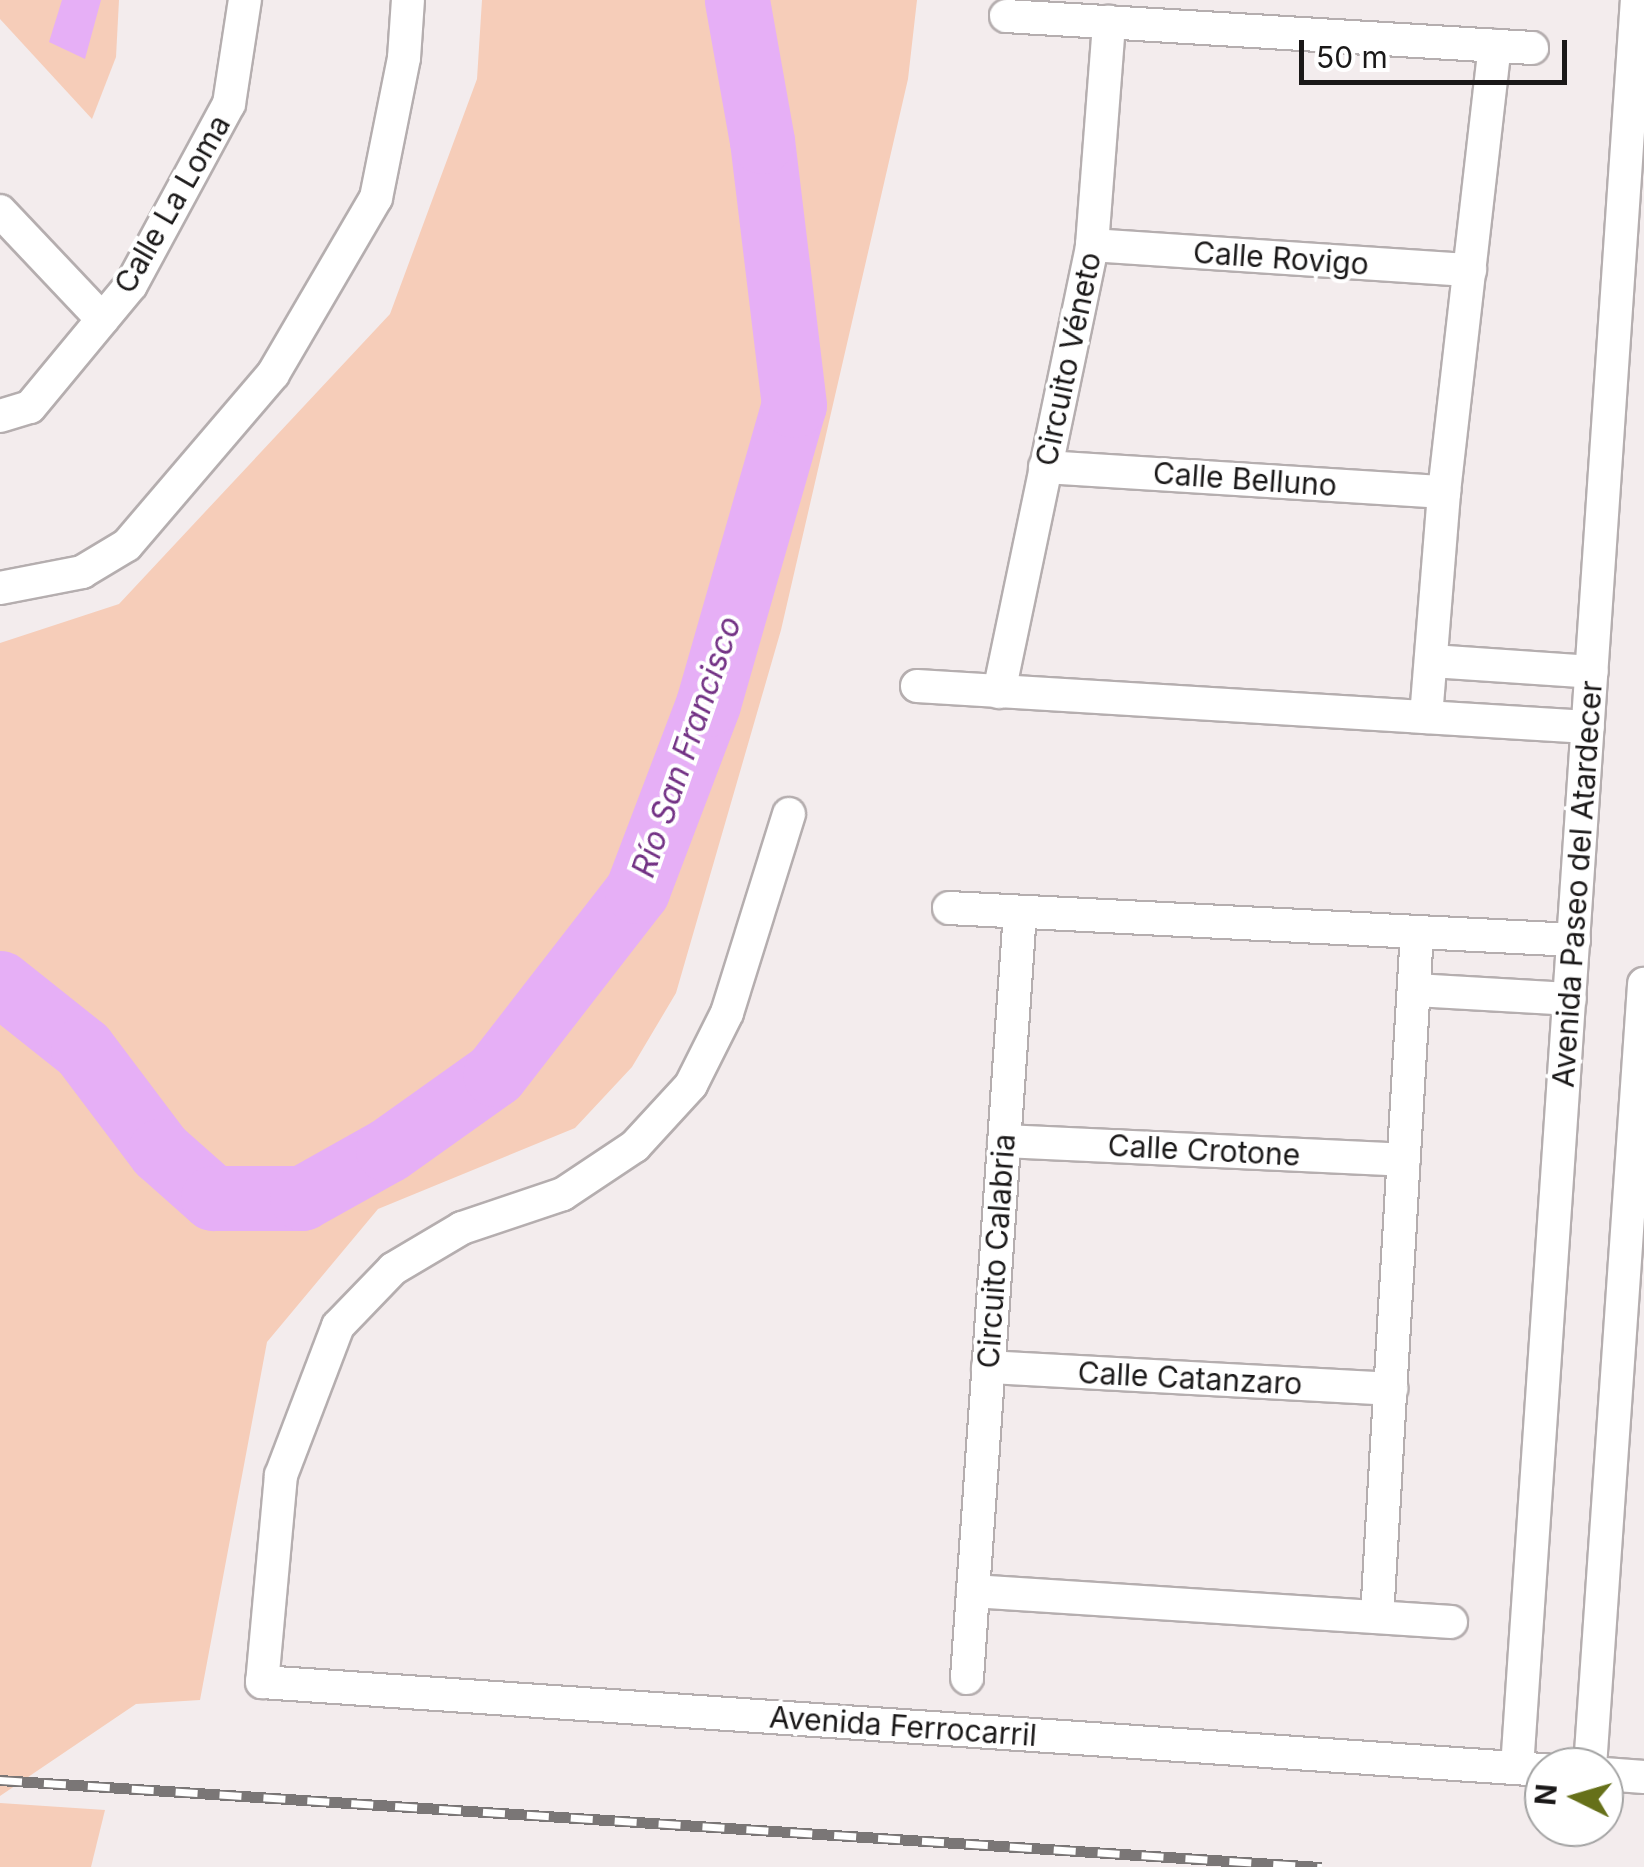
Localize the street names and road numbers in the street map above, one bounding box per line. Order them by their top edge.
street label: Calle La Loma [107,109,237,299]
street label: Calle Rovigo [1192,234,1370,282]
street label: Circuito Véneto [1028,249,1108,469]
street label: Calle Belluno [1152,455,1338,503]
street label: Avenida Paseo del Atardecer [1545,679,1609,1089]
street label: Calle Crotone [1107,1127,1301,1173]
street label: Circuito Calabria [970,1132,1022,1370]
street label: Calle Catanzaro [1077,1354,1303,1402]
street label: Avenida Ferrocarril [768,1699,1038,1753]

